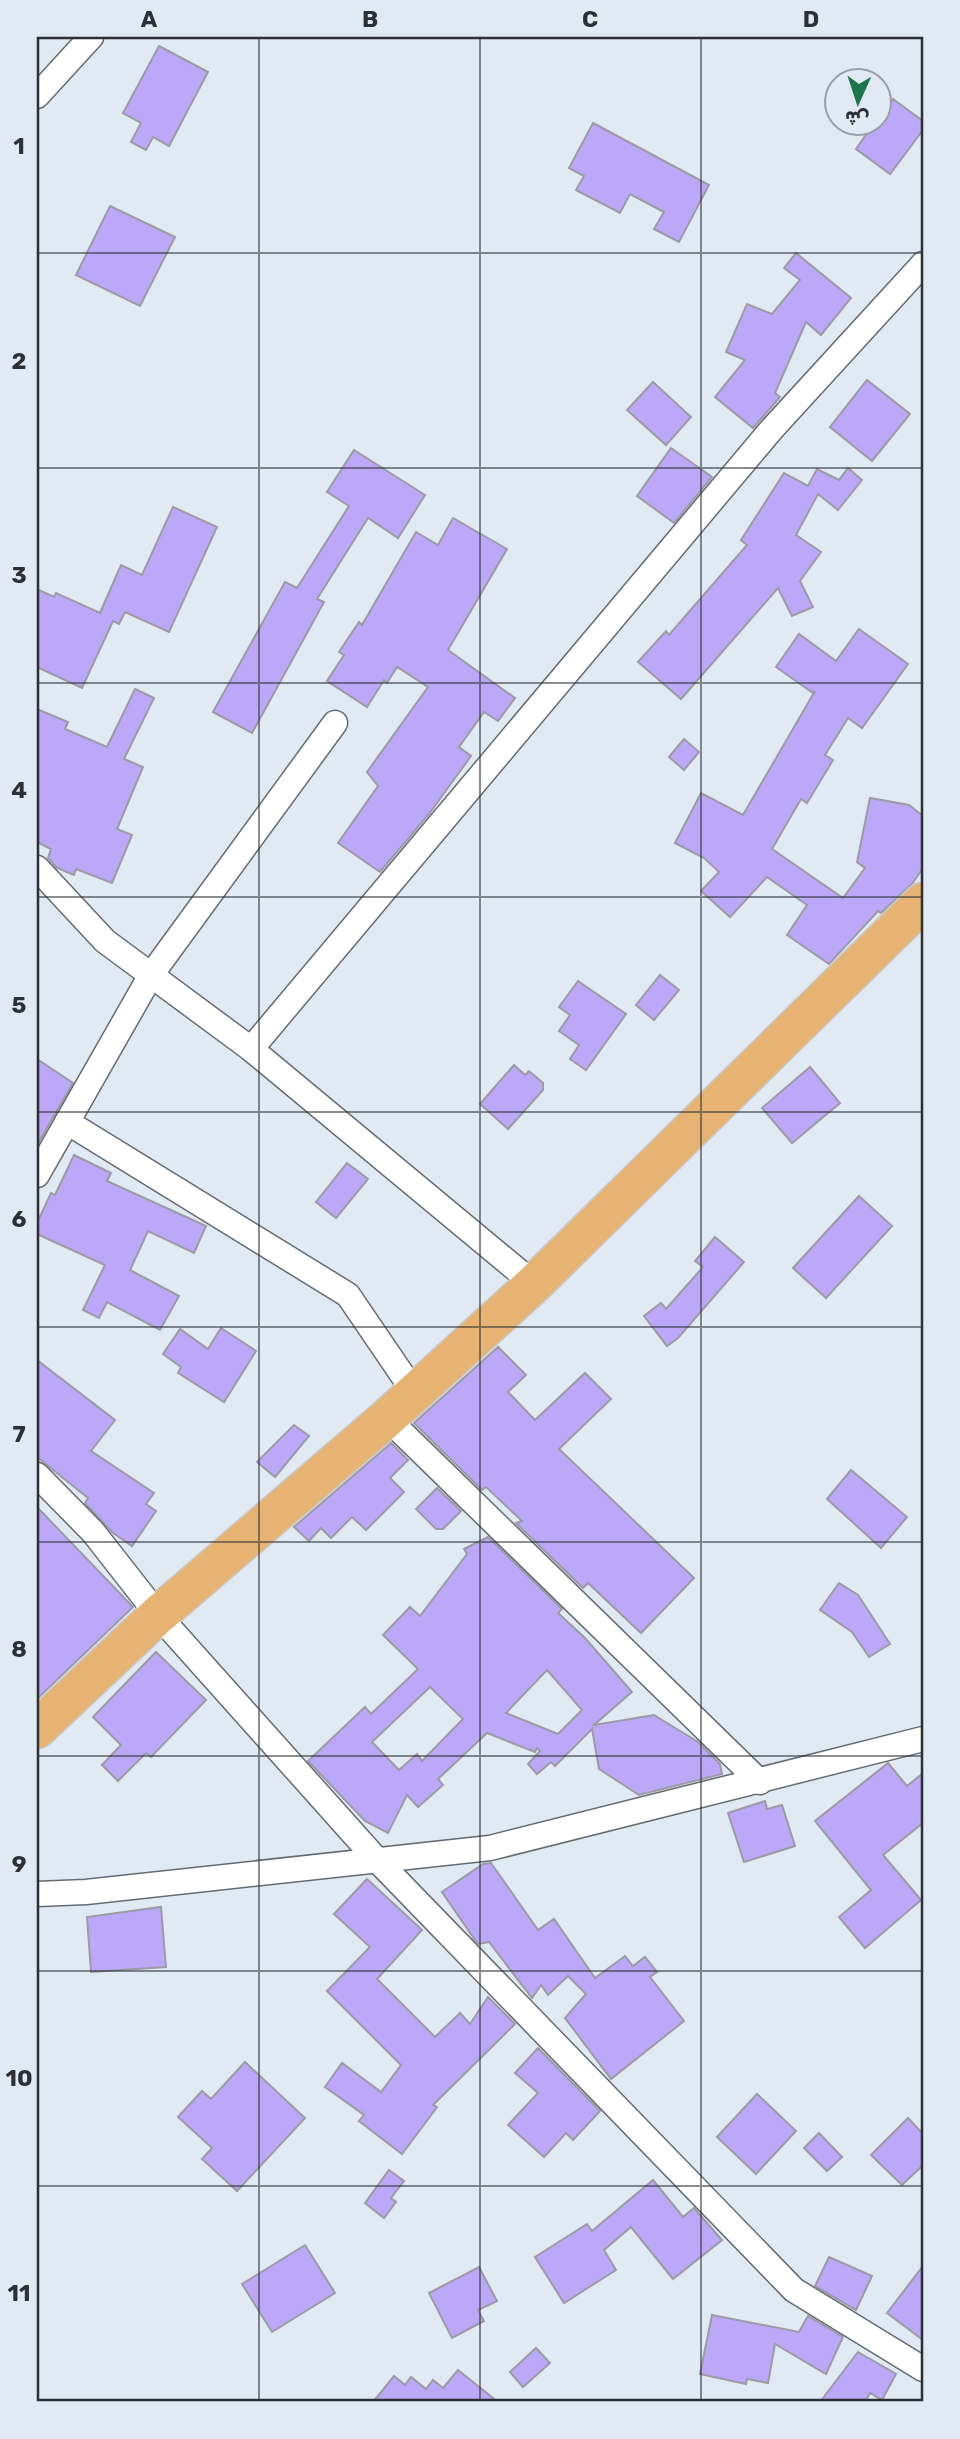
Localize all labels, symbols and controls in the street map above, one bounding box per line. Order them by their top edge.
text: A [141,5,158,33]
text: B [362,5,378,33]
text: C [582,5,598,33]
text: D [803,5,819,33]
north arrow [824,66,894,136]
text: ش [845,106,870,131]
text: 1 [13,132,25,160]
text: 2 [12,347,26,375]
text: 3 [11,561,27,589]
text: 4 [11,776,27,804]
text: 5 [12,991,27,1019]
text: 6 [12,1205,27,1233]
text: 7 [12,1420,26,1448]
text: 8 [11,1635,27,1663]
text: 9 [12,1850,26,1878]
text: 10 [5,2064,33,2092]
text: 11 [8,2279,30,2307]

